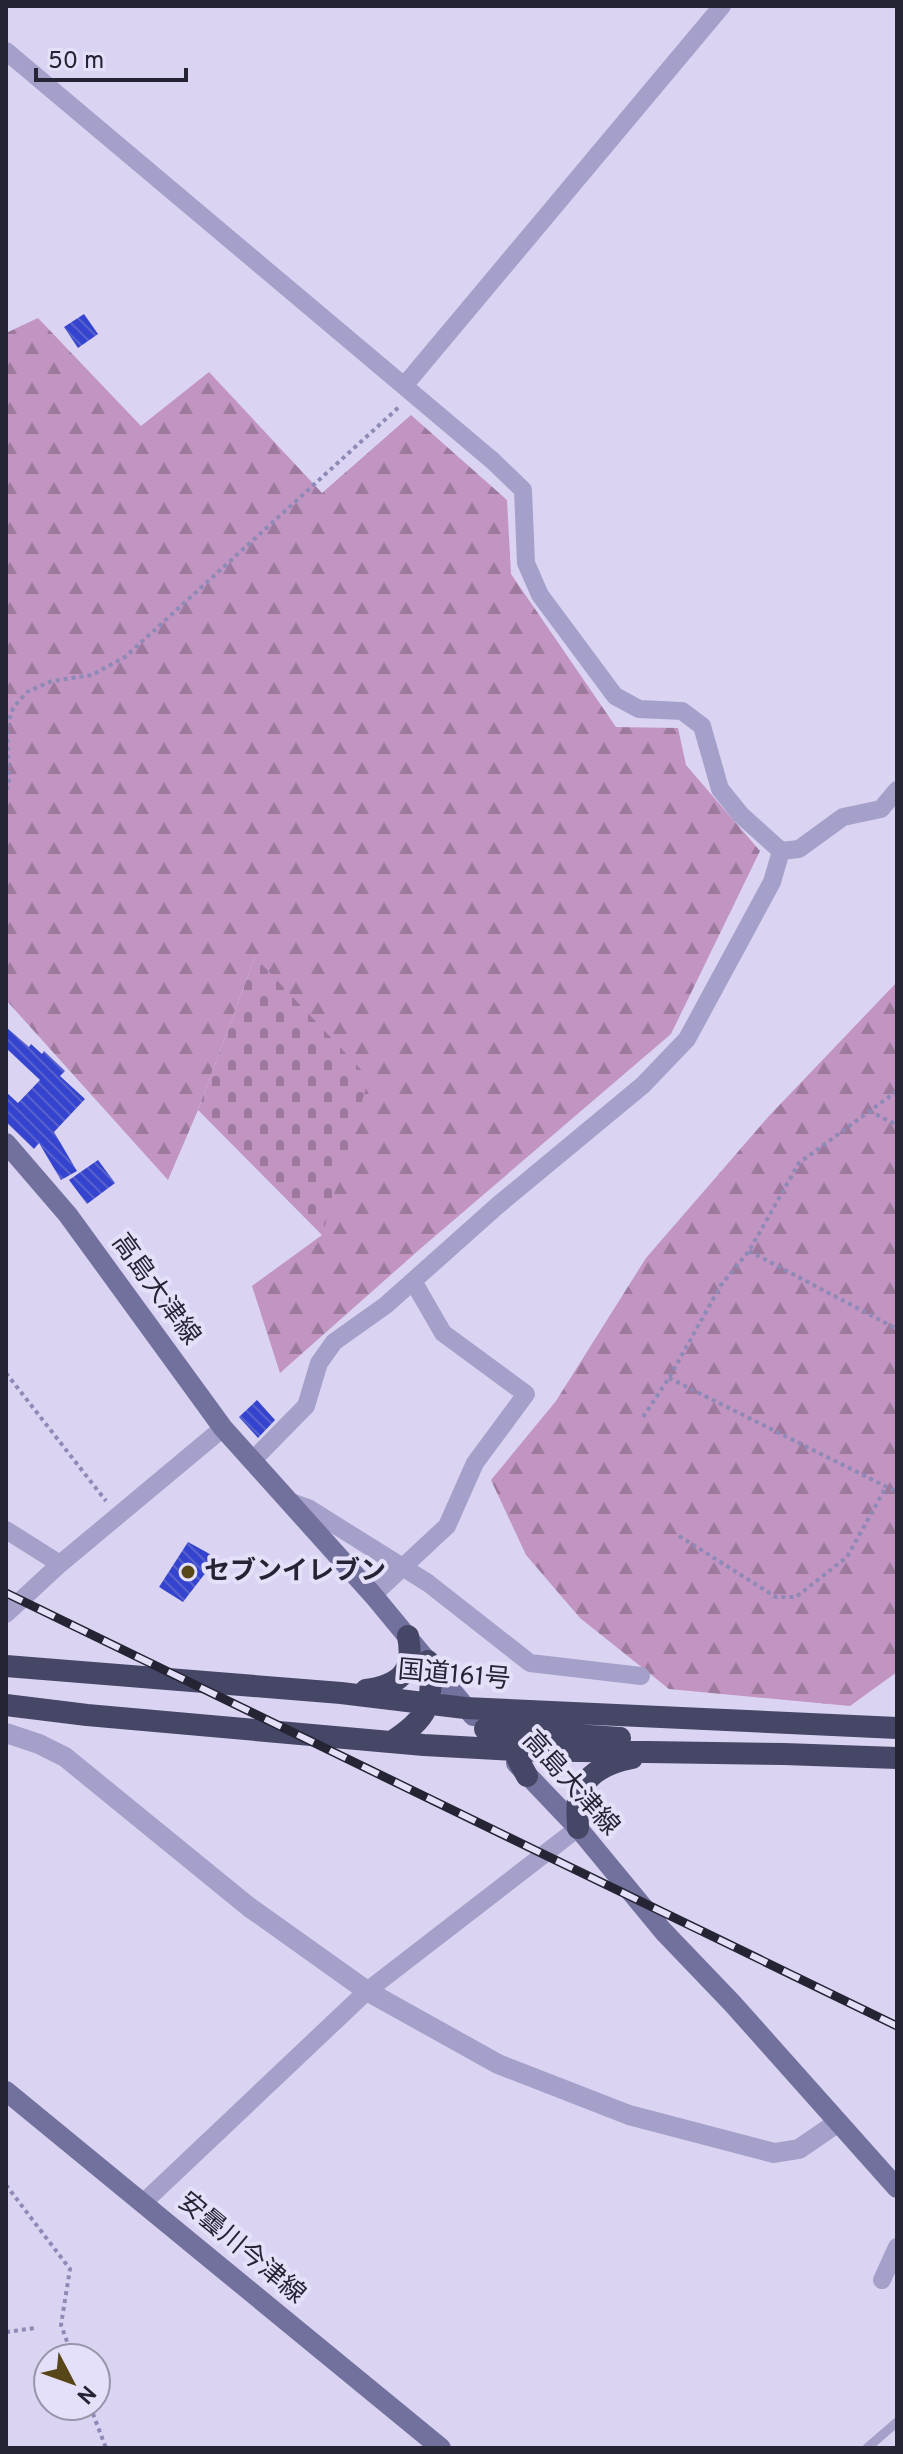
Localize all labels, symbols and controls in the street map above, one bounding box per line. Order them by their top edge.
scale bar [36,32,186,82]
text: 50 m [48,47,104,77]
street label: 高島大津線 [103,1228,207,1352]
place label: セブンイレブン [204,1556,386,1589]
marker: セブンイレブン [179,1563,197,1581]
street label: 国道161号 [396,1655,512,1697]
street label: 高島大津線 [514,1725,626,1843]
street label: 安曇川今津線 [171,2186,311,2312]
north arrow [32,2342,112,2422]
text: N [70,2379,101,2408]

